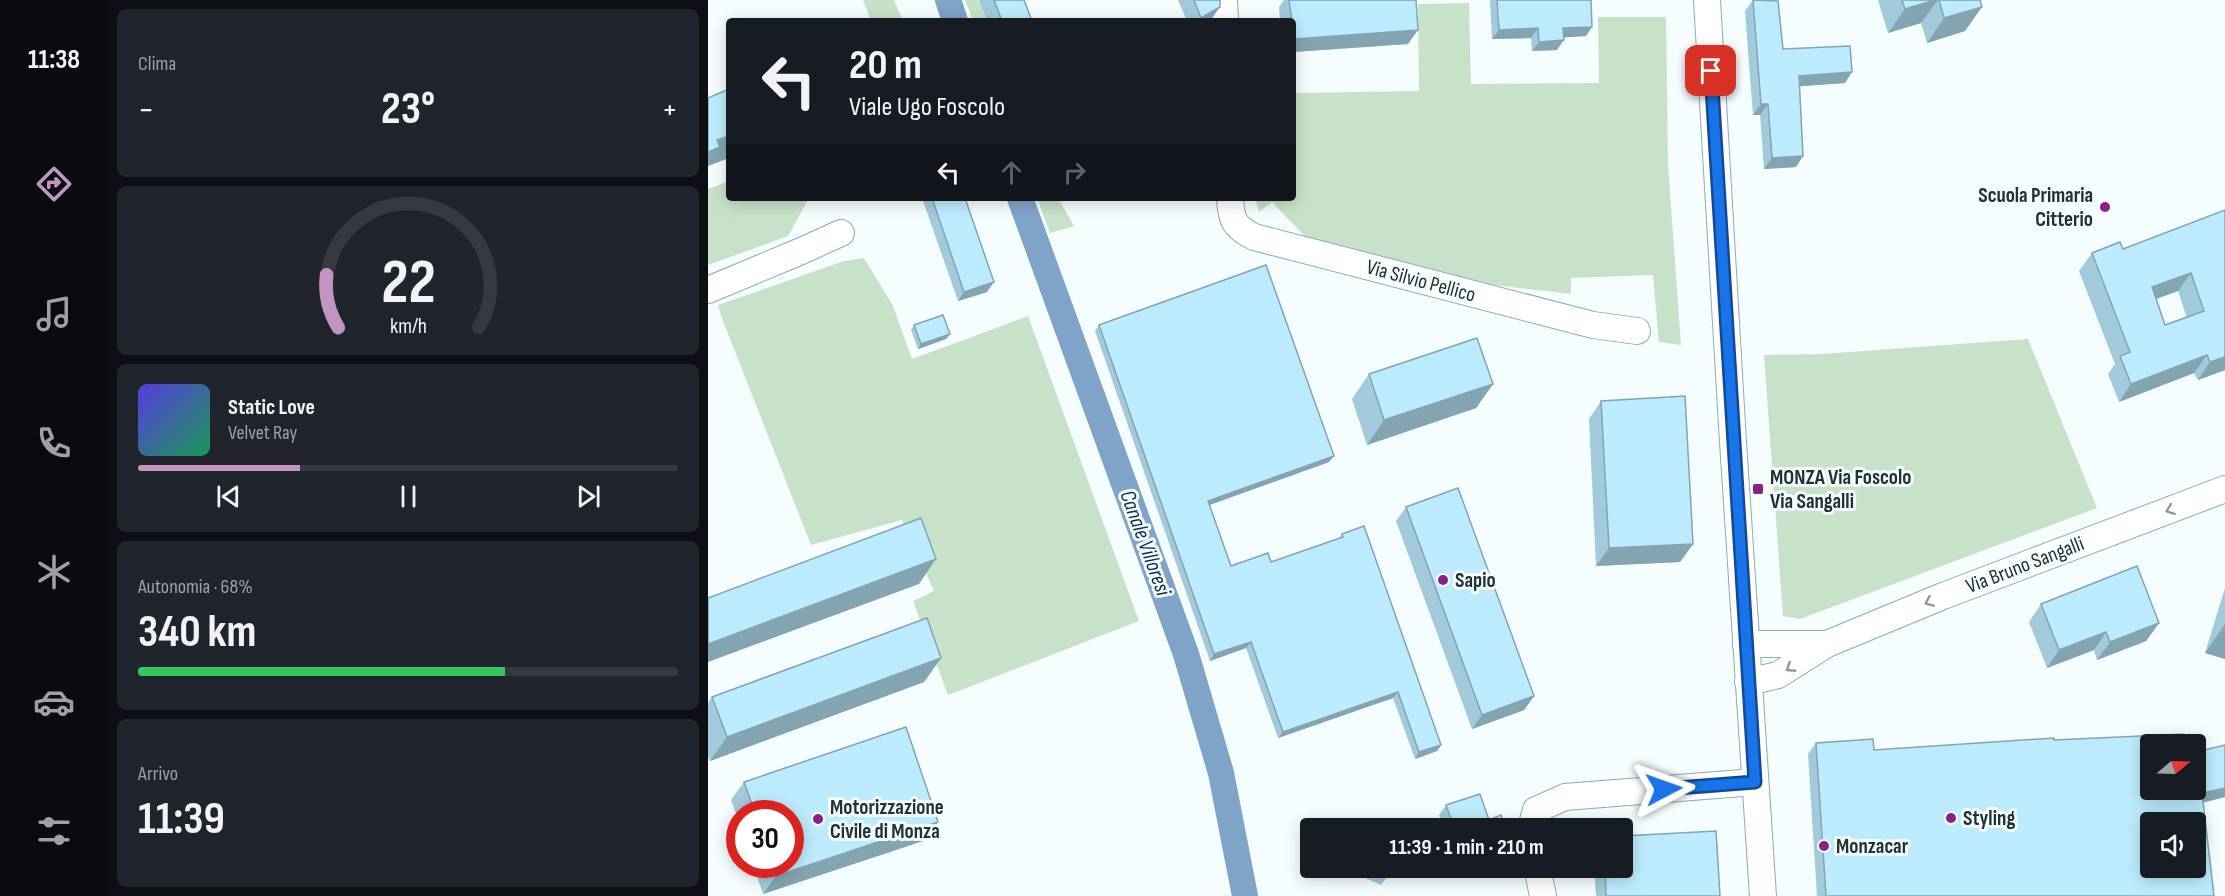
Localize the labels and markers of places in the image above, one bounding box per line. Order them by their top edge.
pin [1685,45,1736,96]
place label: Scuola Primaria Citterio [1978,183,2093,232]
marker: Scuola Primaria Citterio [2098,200,2112,214]
place label: MONZA Via Foscolo Via Sangalli [1770,465,1911,514]
marker: MONZA Via Foscolo Via Sangalli [1751,482,1765,496]
place label: Sapio [1455,568,1496,593]
marker: Sapio [1436,573,1450,587]
place label: Motorizzazione Civile di Monza [830,795,944,844]
place label: Styling [1963,806,2015,831]
marker: Styling [1944,811,1958,825]
marker: Motorizzazione Civile di Monza [811,812,825,826]
place label: Monzacar [1836,834,1909,859]
marker: Monzacar [1817,839,1831,853]

